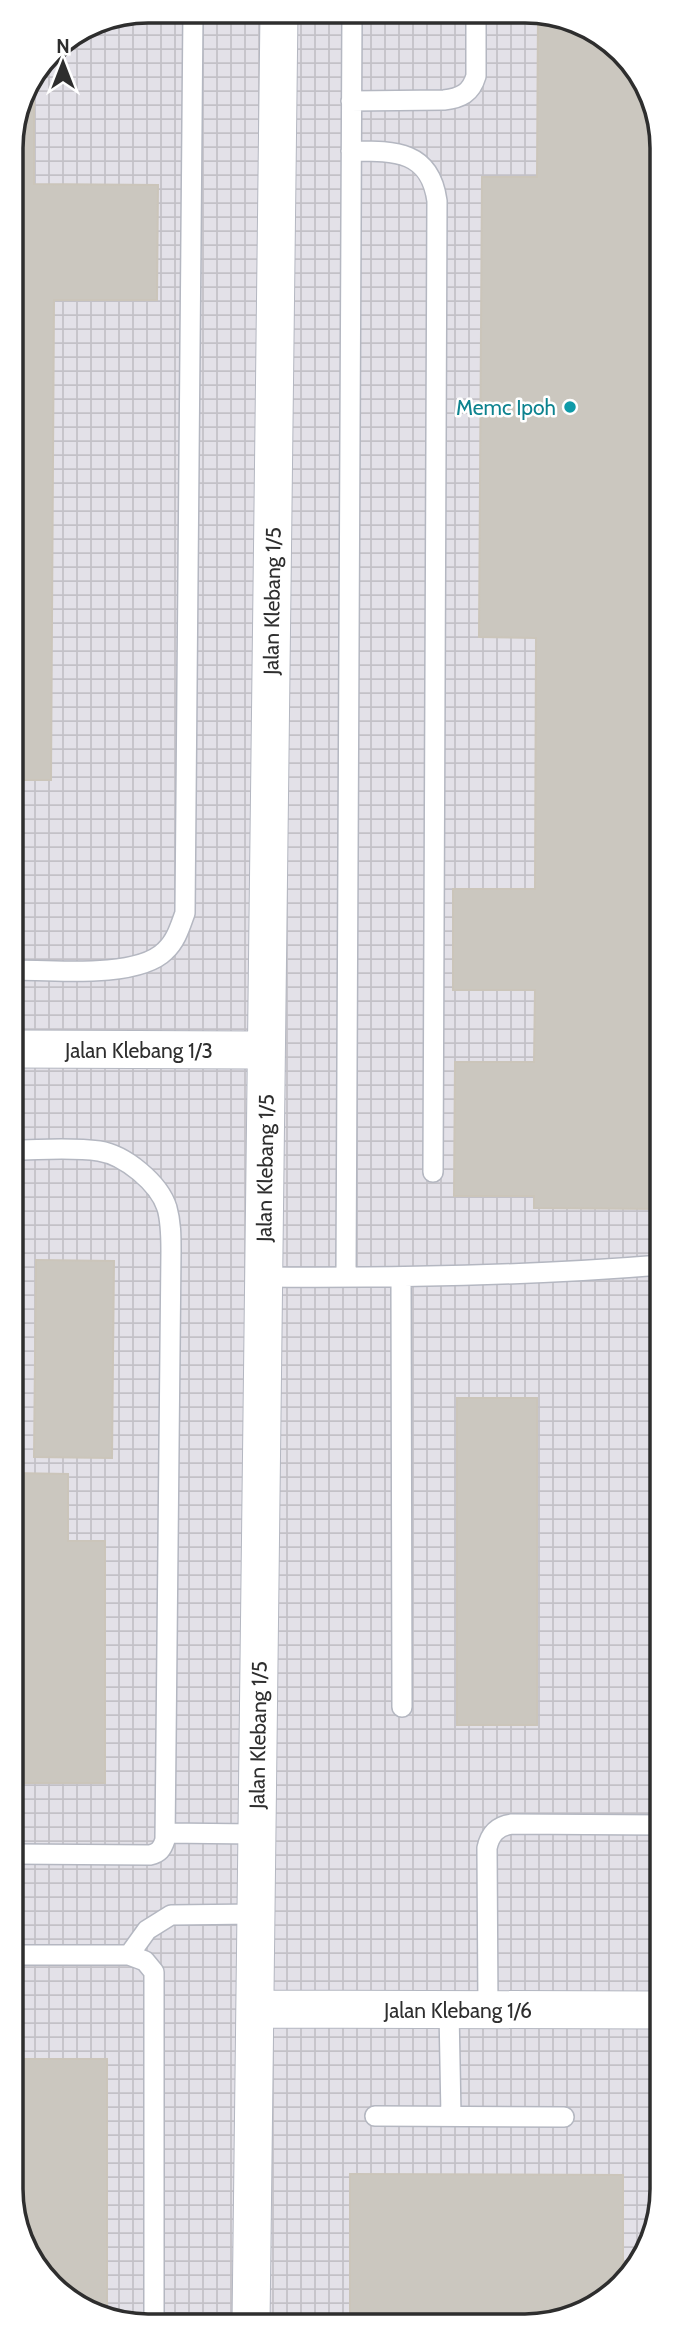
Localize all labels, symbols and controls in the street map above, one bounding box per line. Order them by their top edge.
north arrow [28,28,98,98]
text: N [56,35,70,58]
place label: Memc Ipoh [456,395,556,420]
marker: Memc Ipoh [562,399,578,415]
street label: Jalan Klebang 1/5 [258,527,286,676]
street label: Jalan Klebang 1/3 [64,1038,213,1063]
street label: Jalan Klebang 1/5 [251,1094,279,1243]
street label: Jalan Klebang 1/5 [244,1661,272,1810]
street label: Jalan Klebang 1/6 [383,1998,532,2023]

